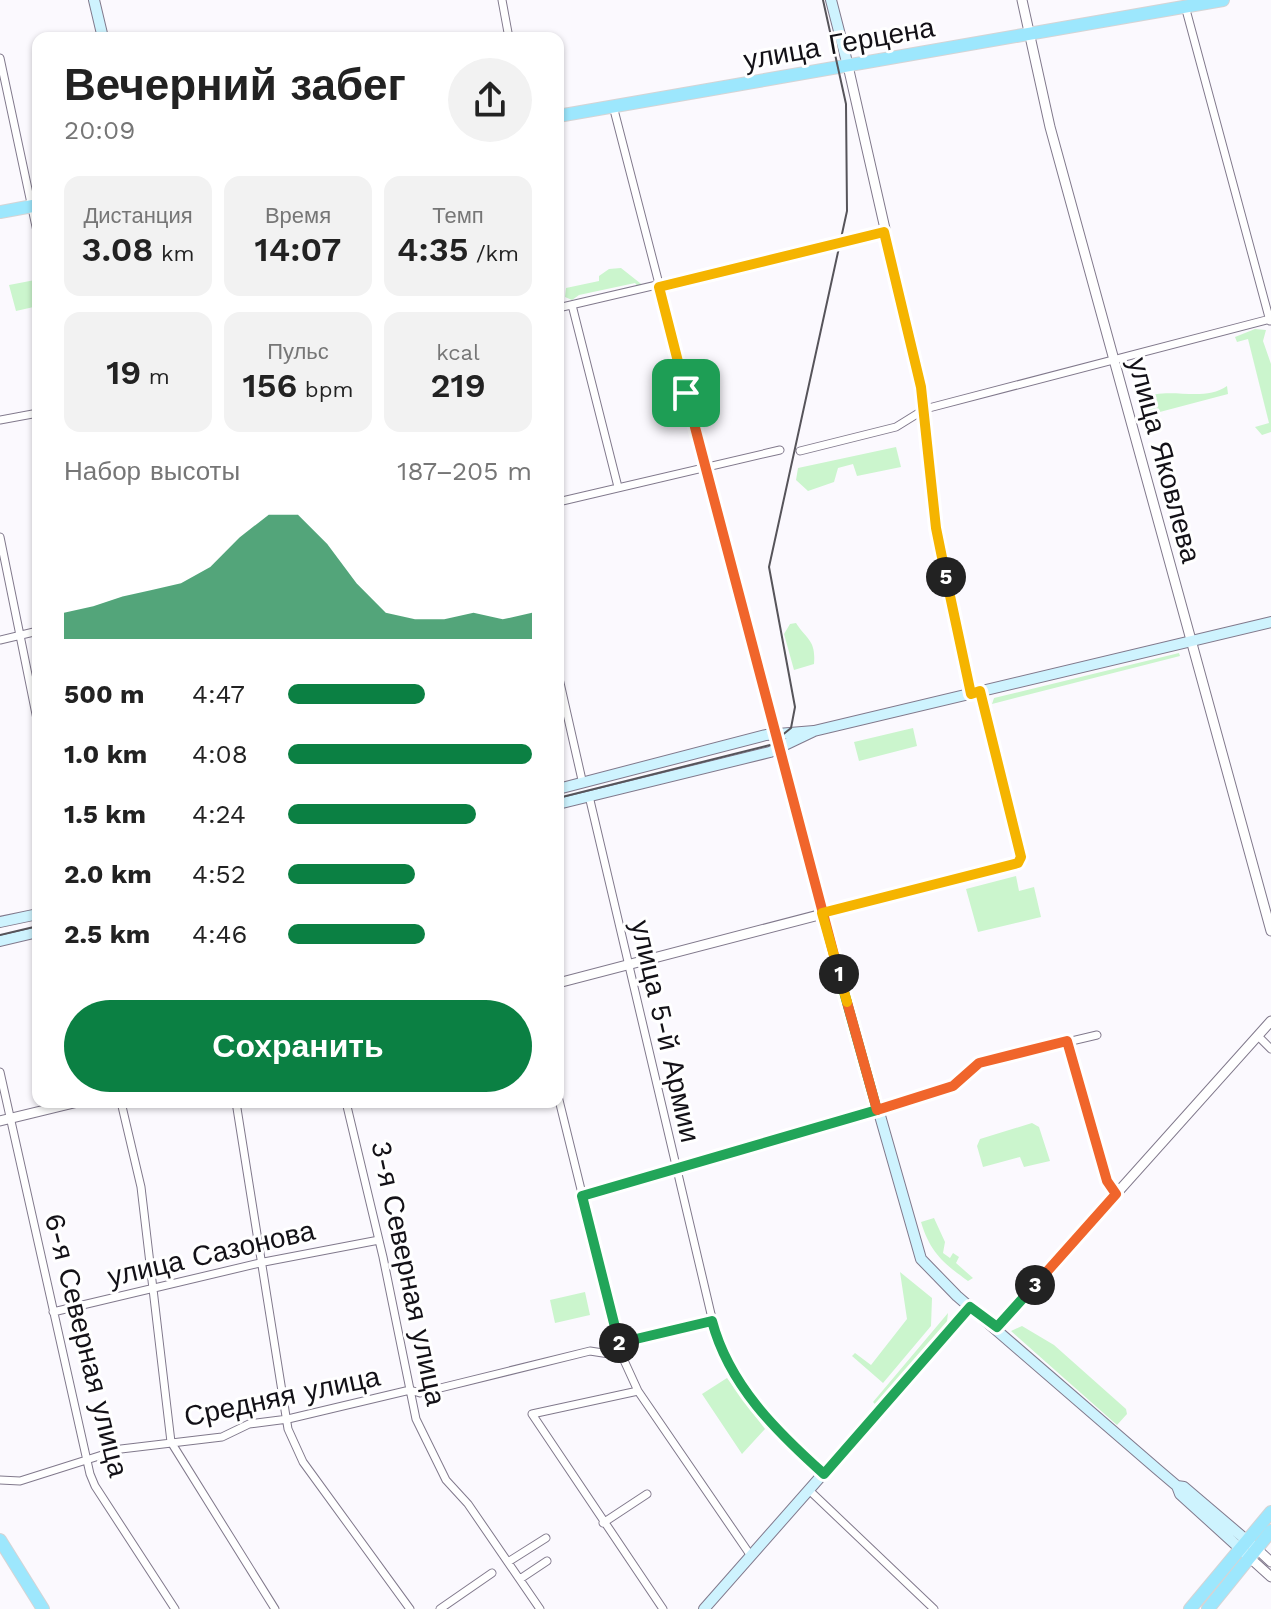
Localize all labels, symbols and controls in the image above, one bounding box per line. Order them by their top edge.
street label: улица Герцена [741,10,938,77]
button: share [448,58,532,142]
text: Вечерний забег [64,59,406,111]
text: 20:09 [64,115,135,145]
text: Дистанция [83,203,193,228]
text: Время [265,203,331,228]
text: Темп [432,203,484,228]
text: 3.08 [82,229,153,269]
text: 14:07 [255,229,341,269]
text: 4:35 [397,229,468,269]
text: km [153,241,194,266]
text: /km [468,241,519,266]
text: Пульс [267,339,329,364]
text: kcal [436,340,480,365]
text: 19 [106,352,141,392]
street label: улица Яковлева [1121,354,1208,567]
pin [652,359,720,427]
text: m [141,364,170,389]
text: 156 [243,365,297,405]
text: 219 [430,365,486,405]
icon: arrive [664,371,708,415]
text: bpm [297,377,353,402]
text: Набор высоты [64,456,240,486]
text: 187–205 m [397,456,532,486]
pin: 5 [926,557,966,597]
text: 5 [940,564,952,589]
text: 500 m [64,679,145,709]
text: 4:47 [192,679,245,709]
text: 1.0 km [64,739,147,769]
text: 4:08 [192,739,248,769]
text: 1.5 km [64,799,146,829]
text: 4:24 [192,799,246,829]
text: 2.0 km [64,859,152,889]
text: 4:52 [192,859,246,889]
street label: улица 5-й Армии [624,917,707,1145]
text: 2.5 km [64,919,150,949]
text: 4:46 [192,919,247,949]
pin: 1 [819,954,859,994]
text: 1 [834,961,844,986]
button: Сохранить [64,1000,532,1092]
street label: 3-я Северная улица [364,1138,453,1409]
street label: 6-я Северная улица [38,1210,135,1481]
street label: улица Сазонова [104,1214,318,1293]
pin: 3 [1015,1265,1055,1305]
text: 3 [1028,1272,1042,1297]
pin: 2 [599,1323,639,1363]
text: 2 [612,1330,626,1355]
street label: Средняя улица [181,1360,383,1433]

